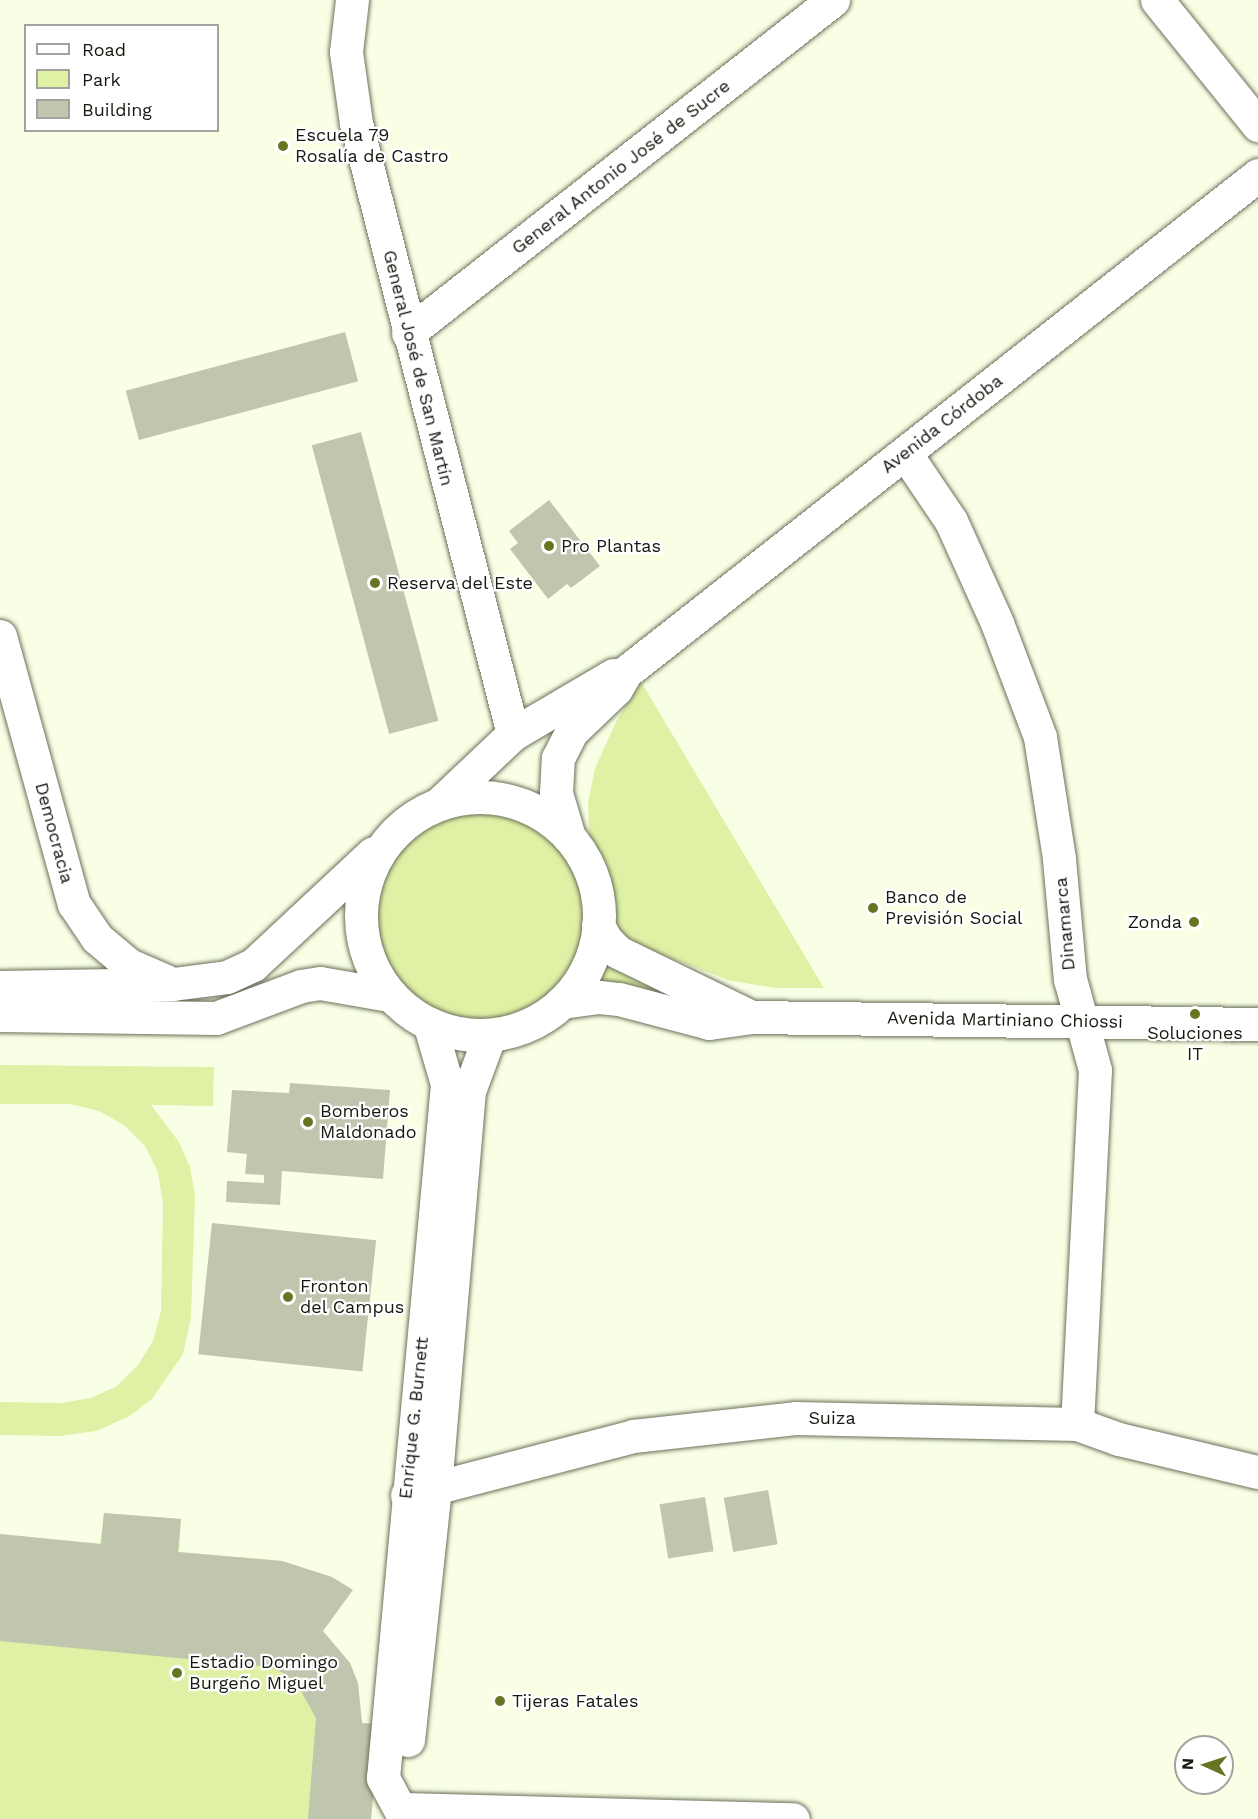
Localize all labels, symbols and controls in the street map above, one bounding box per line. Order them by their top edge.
legend [24,24,219,132]
text: Road [82,39,126,60]
text: Park [82,69,121,90]
street label: General Antonio José de Sucre [507,75,735,259]
text: Building [82,99,152,120]
place label: Escuela 79 Rosalía de Castro [295,125,449,168]
marker: Escuela 79 Rosalía de Castro [276,139,290,153]
street label: General José de San Martín [378,247,458,489]
street label: Avenida Córdoba [877,370,1007,478]
place label: Pro Plantas [561,535,661,557]
marker: Pro Plantas [542,539,556,553]
place label: Reserva del Este [387,572,534,594]
marker: Reserva del Este [368,576,382,590]
street label: Democracia [30,780,78,886]
street label: Dinamarca [1050,876,1080,972]
place label: Banco de Previsión Social [885,887,1023,930]
marker: Banco de Previsión Social [866,901,880,915]
place label: Zonda [1128,911,1182,933]
marker: Zonda [1187,915,1201,929]
street label: Avenida Martiniano Chiossi [887,1007,1123,1033]
marker: Soluciones IT [1188,1007,1202,1021]
place label: Soluciones IT [1147,1023,1243,1066]
place label: Bomberos Maldonado [320,1101,416,1144]
marker: Bomberos Maldonado [301,1115,315,1129]
place label: Fronton del Campus [300,1276,405,1318]
marker: Fronton del Campus [281,1290,295,1304]
street label: Enrique G. Burnett [395,1336,433,1500]
street label: Suiza [808,1407,856,1429]
place label: Estadio Domingo Burgeño Miguel [189,1652,338,1694]
marker: Estadio Domingo Burgeño Miguel [170,1666,184,1680]
place label: Tijeras Fatales [512,1690,638,1712]
marker: Tijeras Fatales [493,1694,507,1708]
north arrow [1174,1735,1234,1795]
text: N [1178,1758,1197,1771]

